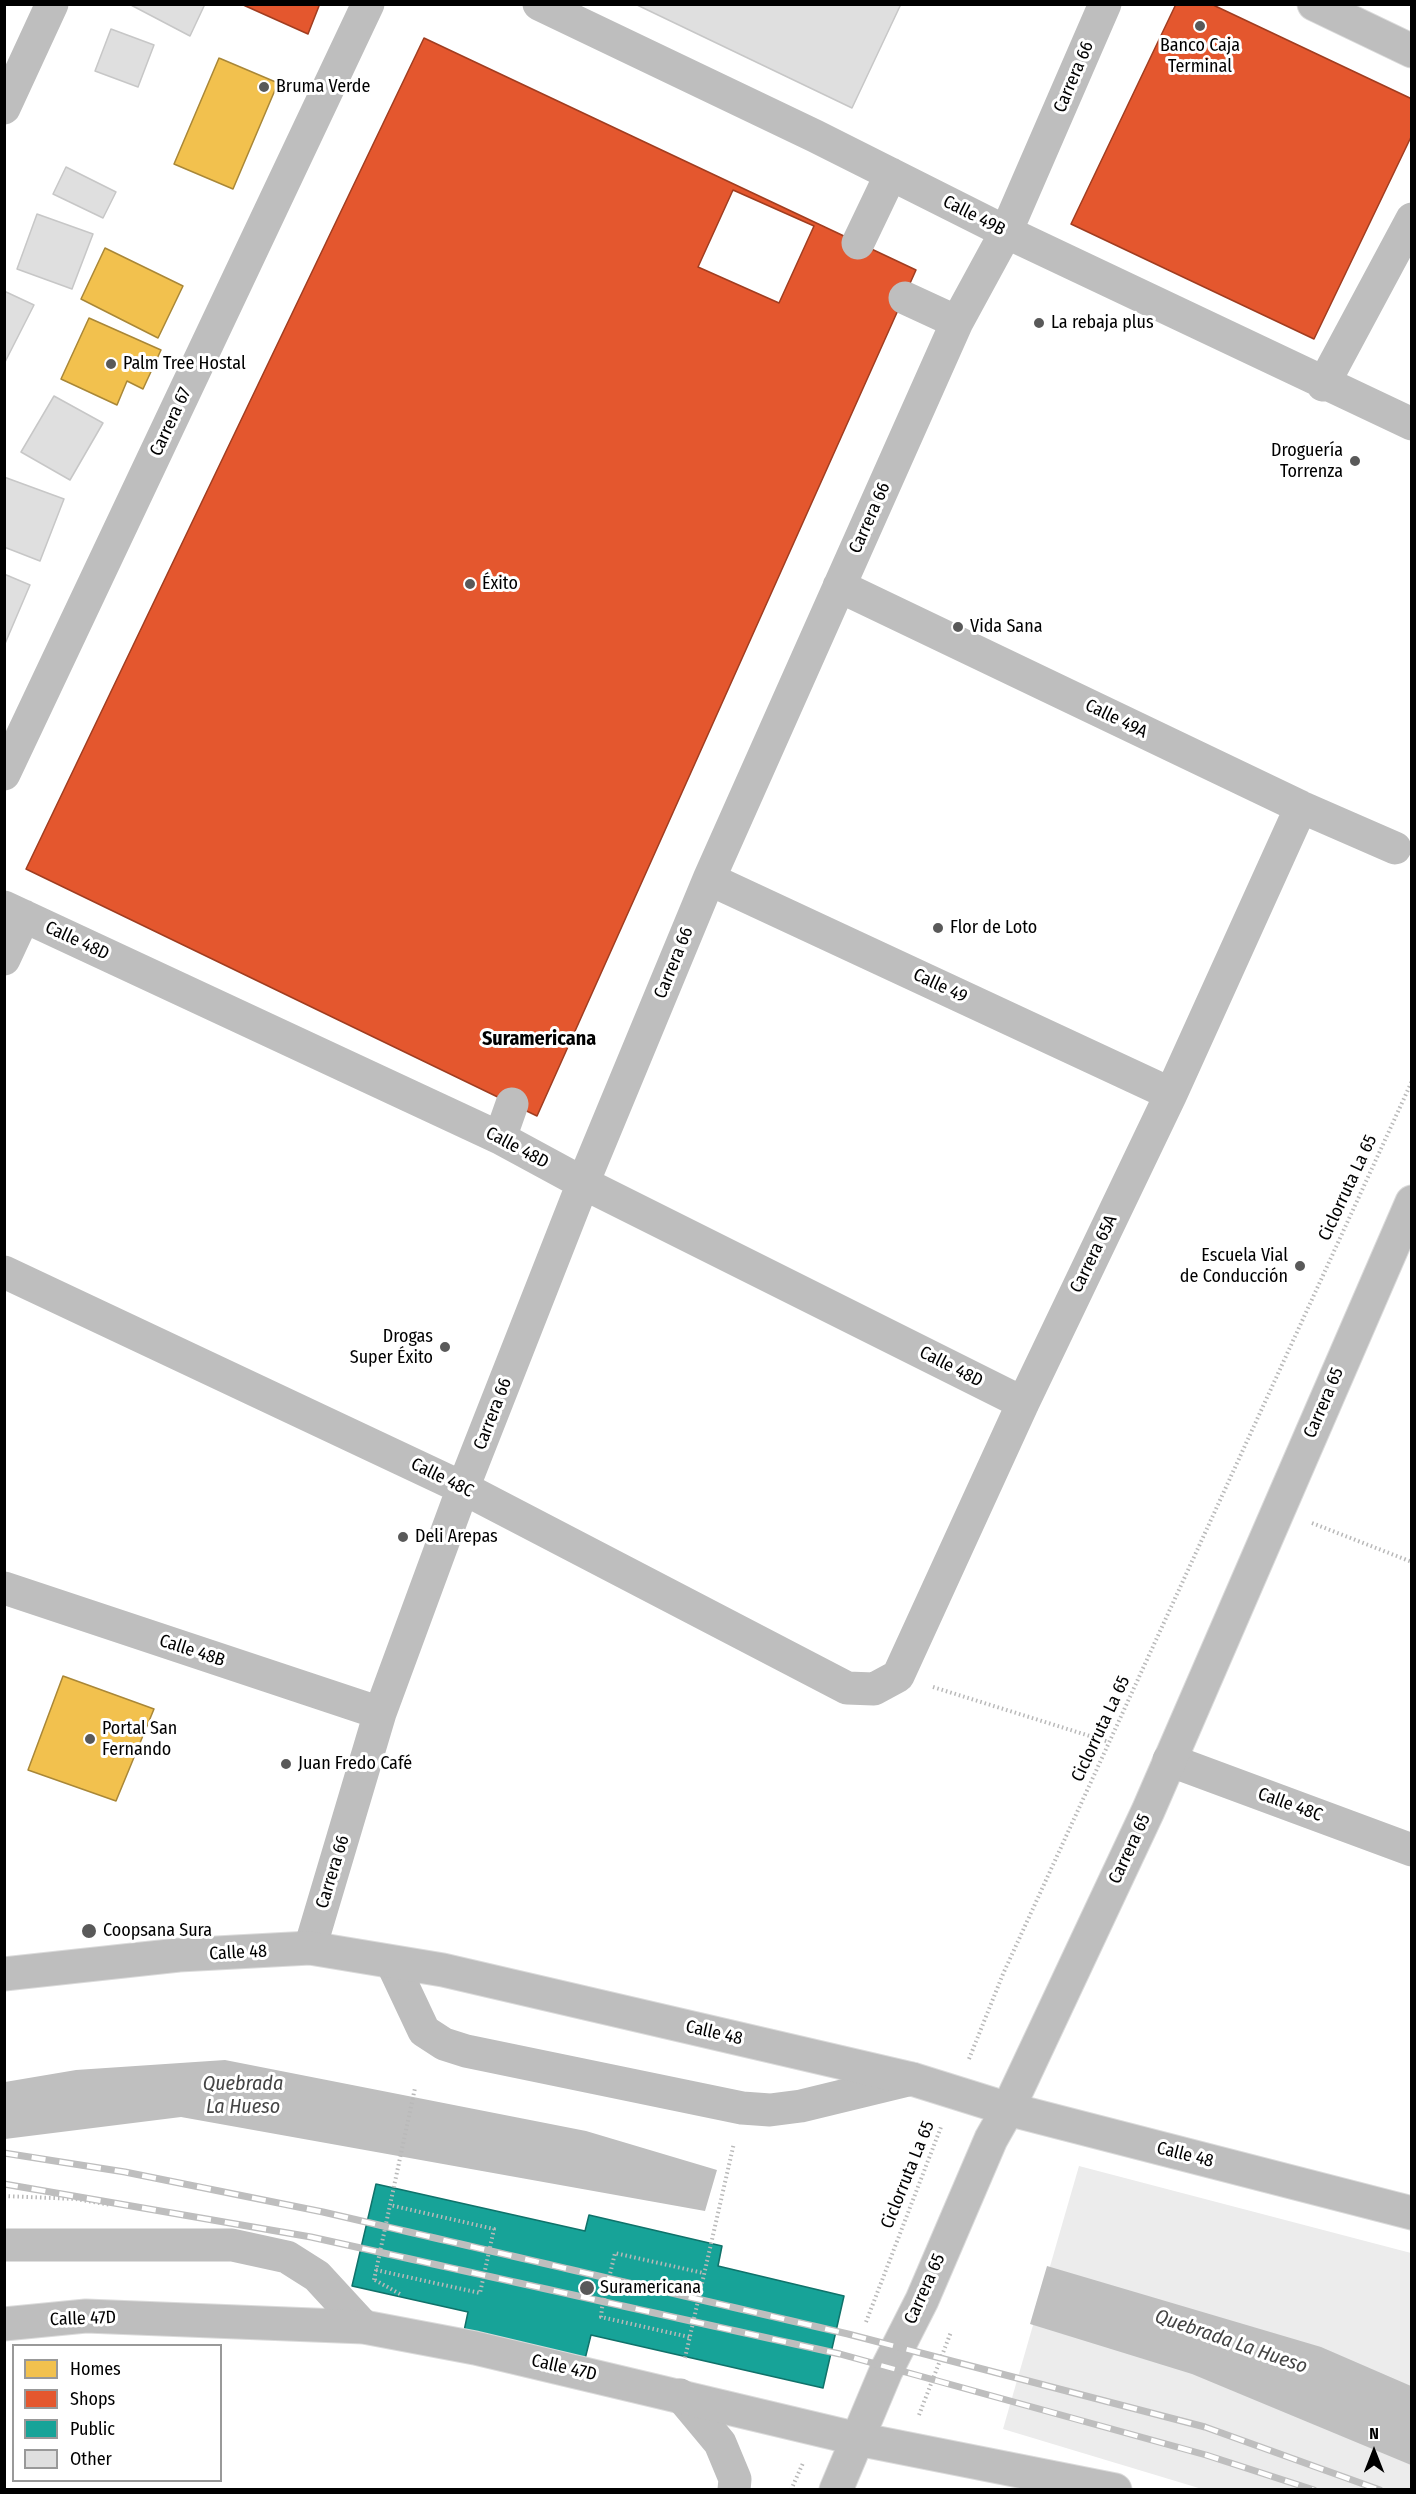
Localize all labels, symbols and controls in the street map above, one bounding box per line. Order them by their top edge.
marker: Banco Caja Terminal [1193,19,1207,33]
place label: Banco Caja Terminal [1160,35,1240,78]
street label: Carrera 66 [1049,38,1099,116]
place label: Bruma Verde [276,76,370,98]
marker: Bruma Verde [257,80,271,94]
street label: Calle 49B [939,191,1009,241]
place label: La rebaja plus [1051,312,1154,334]
marker: La rebaja plus [1032,316,1046,330]
place label: Palm Tree Hostal [123,353,246,375]
marker: Palm Tree Hostal [104,357,118,371]
street label: Carrera 67 [146,384,196,460]
place label: Droguería Torrenza [1271,440,1343,482]
marker: Droguería Torrenza [1348,454,1362,468]
street label: Carrera 66 [845,479,895,557]
place label: Éxito [482,573,518,595]
marker: Éxito [463,577,477,591]
place label: Vida Sana [970,616,1042,638]
marker: Vida Sana [951,620,965,634]
street label: Calle 49A [1081,695,1151,743]
street label: Calle 48D [41,917,113,965]
place label: Flor de Loto [950,917,1037,939]
marker: Flor de Loto [931,921,945,935]
street label: Carrera 66 [650,924,698,1002]
street label: Calle 49 [909,964,971,1008]
district label: Suramericana [482,1027,596,1051]
street label: Calle 48D [482,1122,552,1174]
street label: Ciclorruta La 65 [1314,1132,1382,1244]
street label: Carrera 65A [1066,1211,1122,1297]
place label: Escuela Vial de Conducción [1180,1245,1288,1288]
marker: Escuela Vial de Conducción [1293,1259,1307,1273]
place label: Drogas Super Éxito [350,1326,433,1368]
marker: Drogas Super Éxito [438,1340,452,1354]
street label: Calle 48D [916,1342,986,1392]
street label: Carrera 65 [1299,1364,1349,1442]
street label: Carrera 66 [469,1375,517,1453]
street label: Calle 48C [407,1454,477,1502]
place label: Deli Arepas [415,1526,498,1548]
marker: Deli Arepas [396,1530,410,1544]
street label: Calle 48B [156,1630,228,1672]
street label: Ciclorruta La 65 [1067,1673,1135,1785]
place label: Portal San Fernando [102,1718,177,1760]
marker: Portal San Fernando [83,1732,97,1746]
place label: Juan Fredo Café [298,1753,412,1775]
marker: Juan Fredo Café [279,1757,293,1771]
street label: Calle 48C [1255,1783,1325,1827]
street label: Carrera 65 [1104,1811,1156,1887]
street label: Carrera 66 [312,1833,354,1911]
place label: Coopsana Sura [103,1920,212,1942]
marker: Coopsana Sura [80,1922,98,1940]
street label: Calle 48 [209,1941,267,1965]
street label: Calle 48 [683,2016,745,2050]
water label: Quebrada La Hueso [203,2072,283,2119]
street label: Ciclorruta La 65 [877,2118,939,2232]
street label: Calle 48 [1154,2138,1216,2172]
street label: Carrera 65 [900,2251,950,2327]
place label: Suramericana [600,2277,701,2299]
marker: Suramericana [578,2279,596,2297]
water label: Quebrada La Hueso [1152,2305,1310,2379]
street label: Calle 47D [50,2307,116,2331]
legend [12,2344,222,2482]
street label: Calle 47D [529,2350,599,2386]
text: Homes [70,2358,121,2380]
text: Shops [70,2388,115,2410]
text: Public [70,2418,115,2440]
north arrow [1344,2422,1404,2482]
text: N [1369,2424,1379,2443]
text: Other [70,2448,112,2470]

